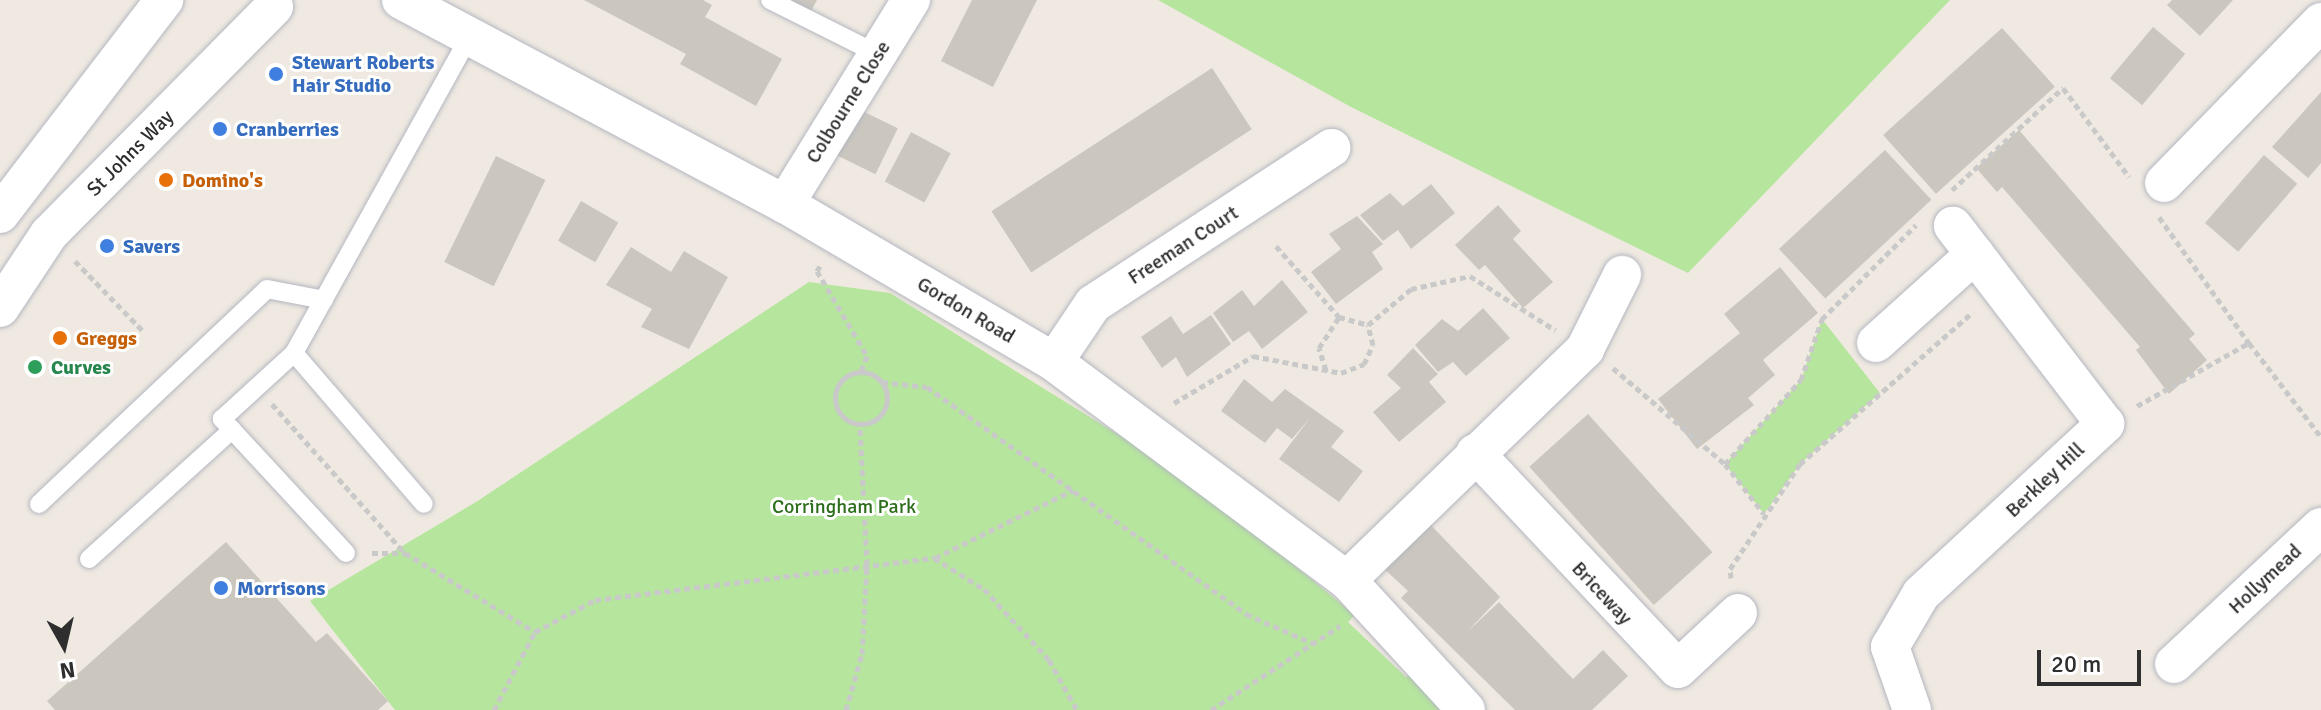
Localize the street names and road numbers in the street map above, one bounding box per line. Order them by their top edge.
street label: Colbourne Close [801,36,895,168]
street label: St Johns Way [82,105,178,201]
street label: Freeman Court [1123,201,1243,289]
street label: Gordon Road [913,272,1019,348]
street label: Berkley Hill [2001,438,2089,522]
street label: Hollymead [2223,539,2307,619]
street label: Briceway [1567,556,1637,630]

